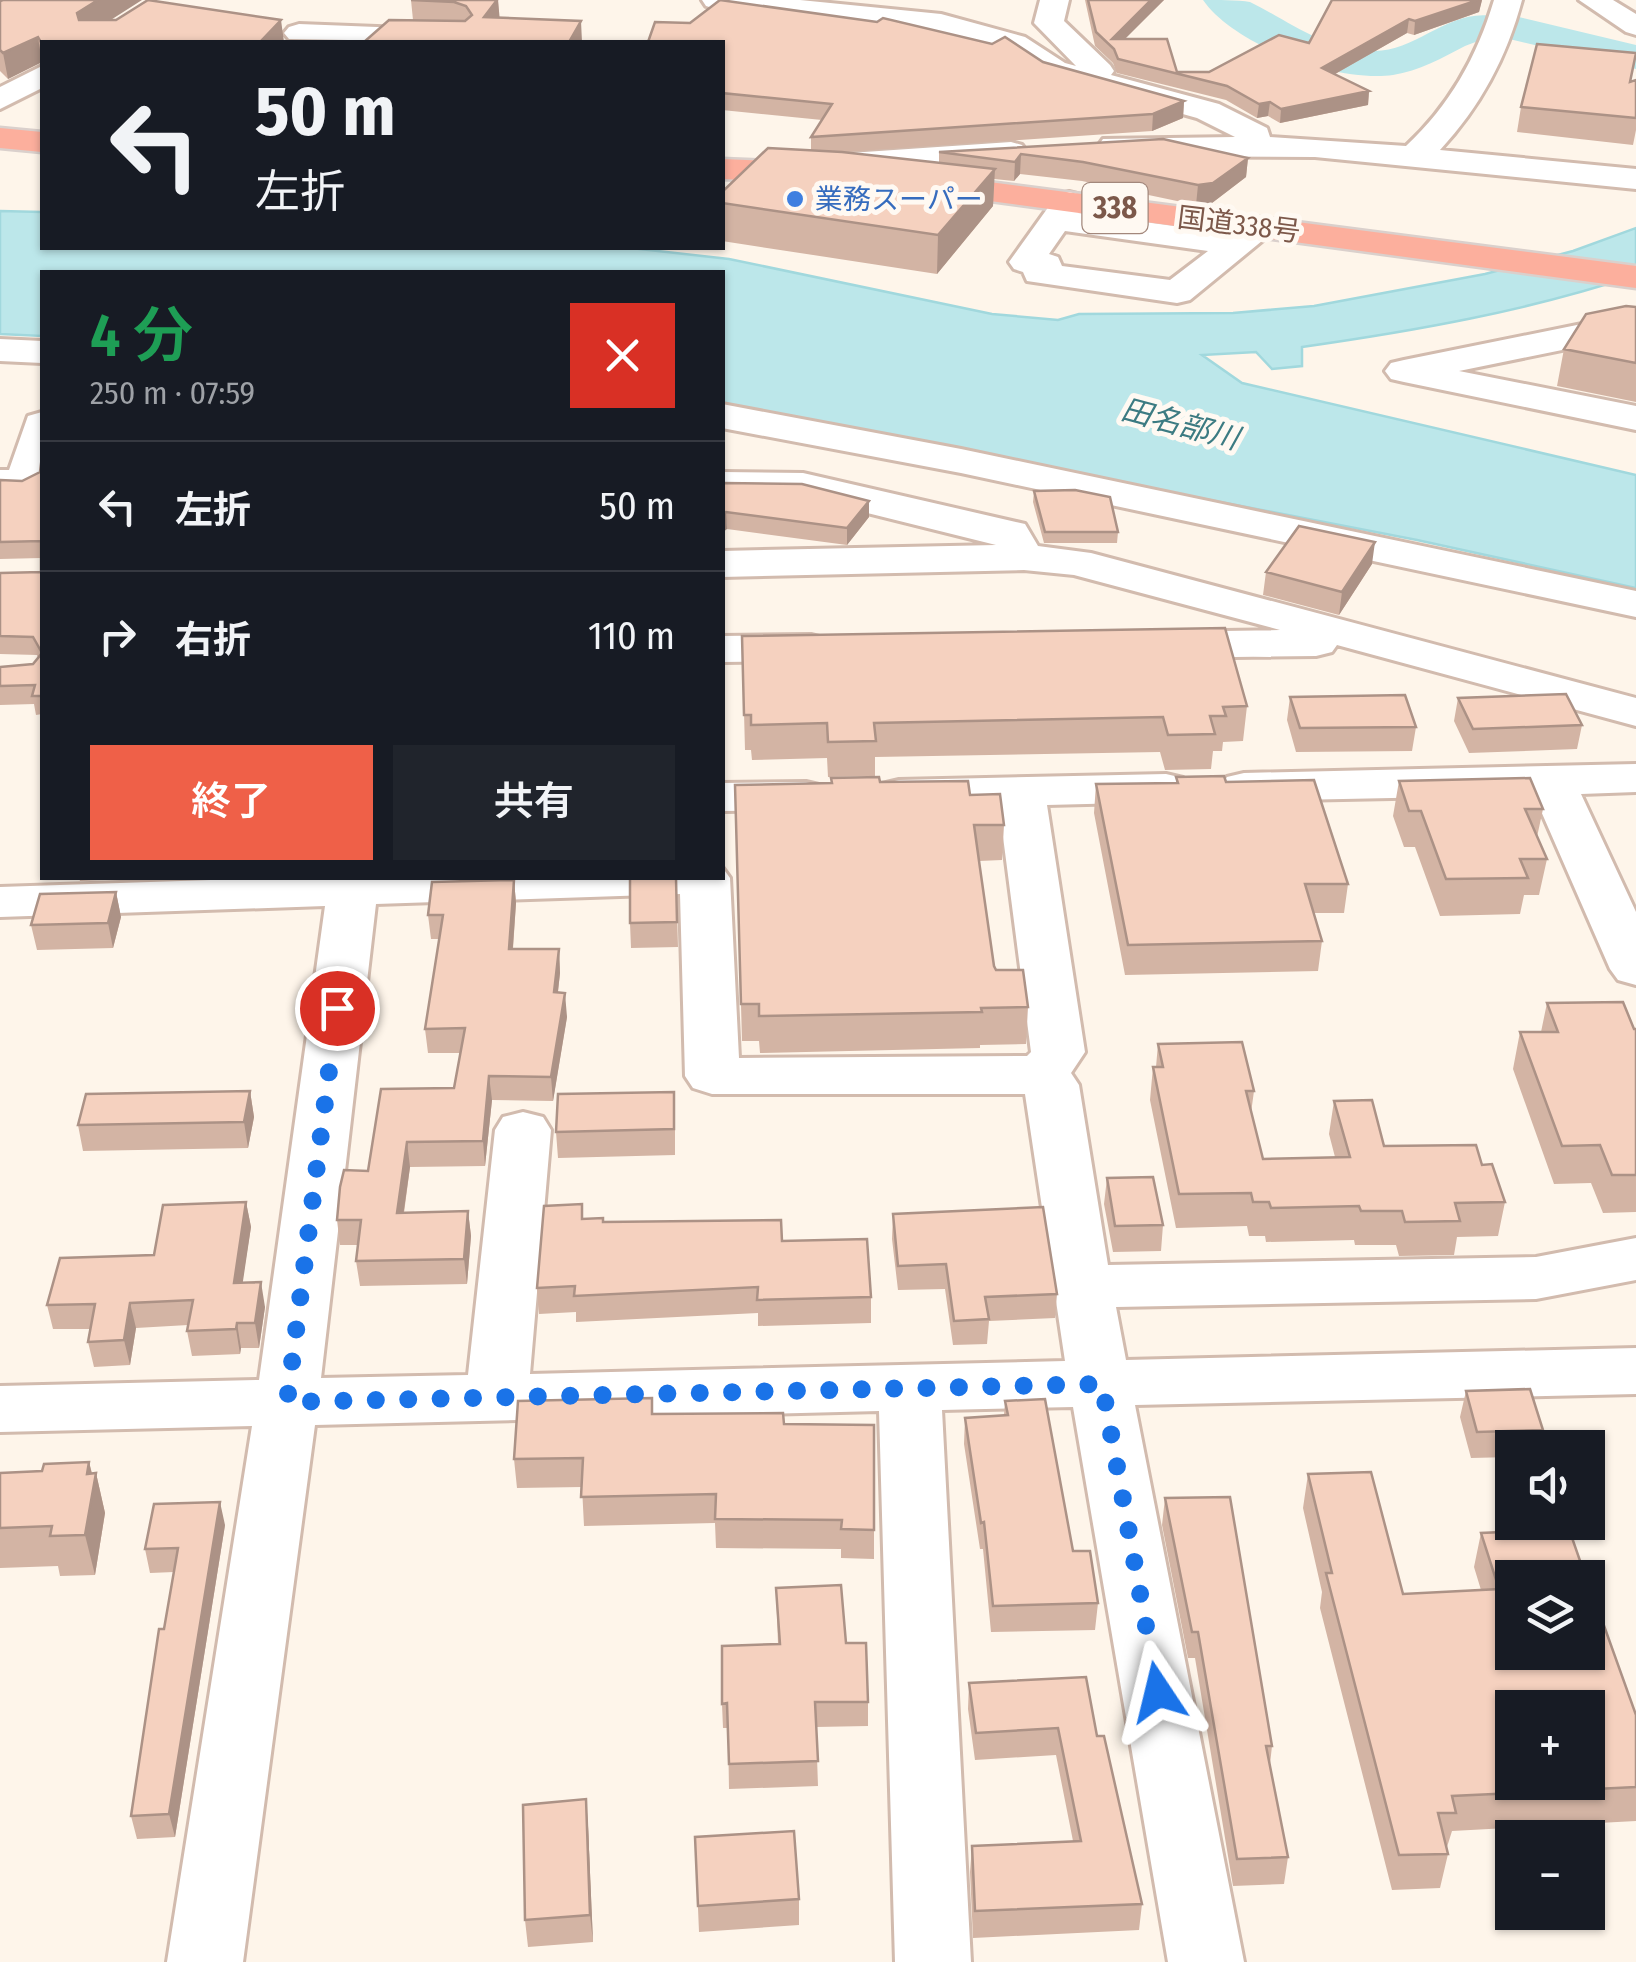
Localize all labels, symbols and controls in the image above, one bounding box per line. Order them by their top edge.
text: 50 m [255,70,396,154]
icon: left [90,80,220,210]
text: 左折 [255,165,345,219]
place label: 業務スーパー [815,183,983,216]
road number: 338 [1082,183,1148,233]
marker: 業務スーパー [784,188,806,210]
street label: 国道338号 [1176,201,1302,248]
text: 4 分 [90,300,193,372]
button: close [570,303,675,408]
text: 250 m · 07:59 [90,374,255,412]
water label: 田名部川 [1117,391,1246,458]
icon: left [90,479,145,534]
text: 50 m [600,483,675,529]
text: 左折 [175,487,251,533]
icon: right [90,609,145,664]
text: 110 m [588,613,675,659]
text: 右折 [175,617,251,663]
button: 終了 [90,745,373,860]
button: 共有 [393,745,675,860]
pin [295,966,380,1051]
icon: arrive [310,981,365,1036]
map controls [1495,1430,1605,1930]
button: sound [1495,1430,1605,1540]
button: layers [1495,1560,1605,1670]
position arrow [1106,1640,1210,1744]
button: + [1495,1690,1605,1800]
button: − [1495,1820,1605,1930]

